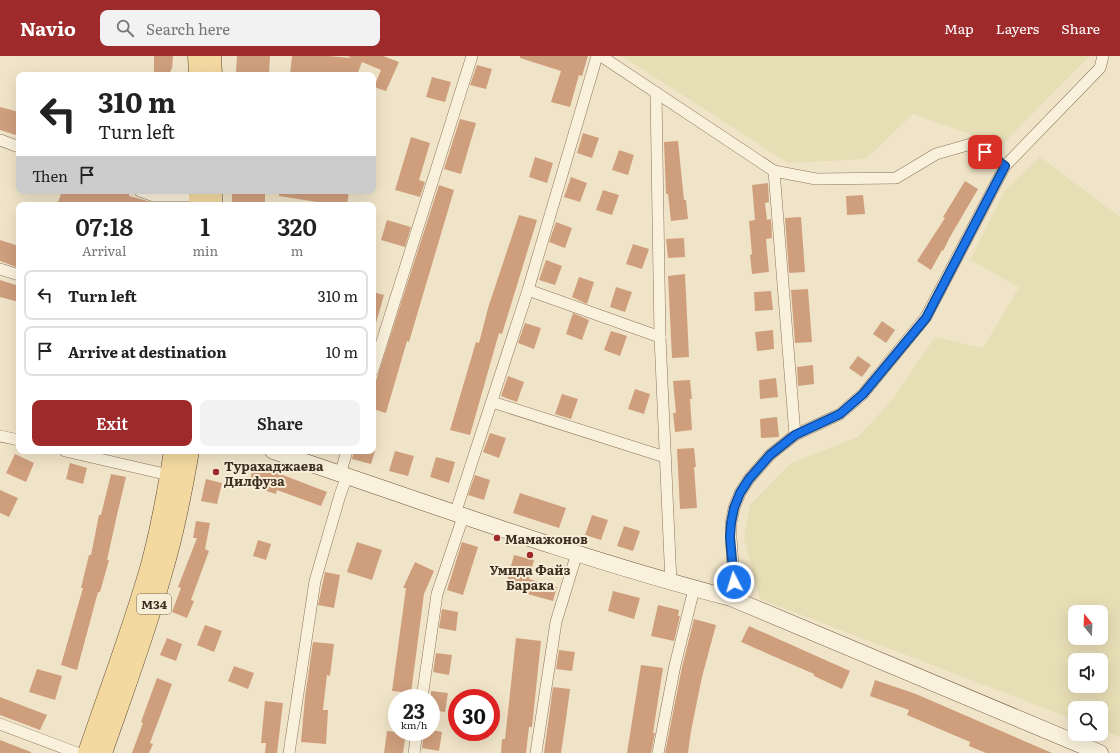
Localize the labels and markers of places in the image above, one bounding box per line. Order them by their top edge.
pin [968,135,1002,169]
place label: Турахаджаева Дилфуза [224,456,324,490]
marker: Турахаджаева Дилфуза [211,467,221,477]
place label: Мамажонов [505,529,588,548]
marker: Мамажонов [492,533,502,543]
marker: Умида Файз Барака [525,550,535,560]
place label: Умида Файз Барака [489,560,571,594]

